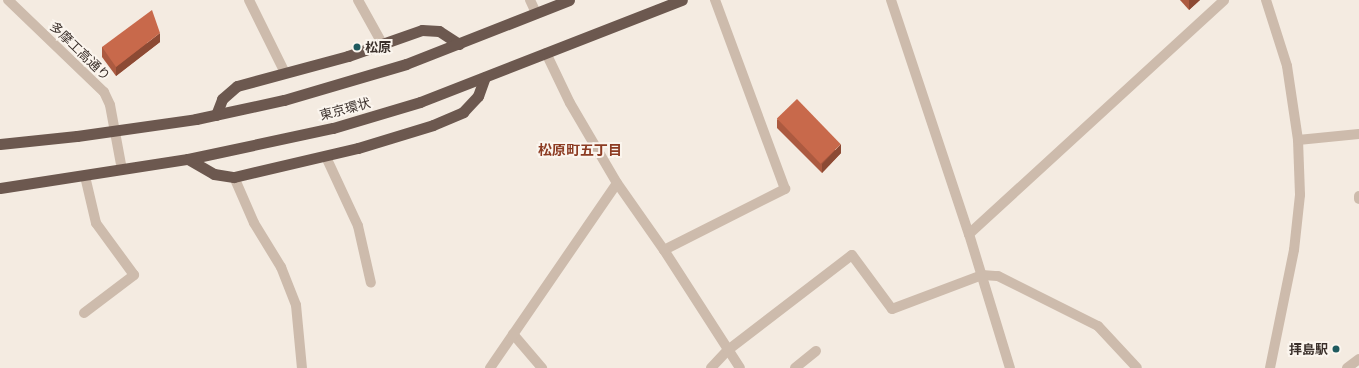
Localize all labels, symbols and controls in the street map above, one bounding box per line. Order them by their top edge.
street label: 多摩工高通り [47,18,113,84]
place label: 松原 [365,39,391,55]
marker: 松原 [352,42,362,52]
street label: 東京環状 [318,95,372,123]
district label: 松原町五丁目 [538,142,622,158]
place label: 拝島駅 [1289,341,1328,357]
marker: 拝島駅 [1331,344,1341,354]

